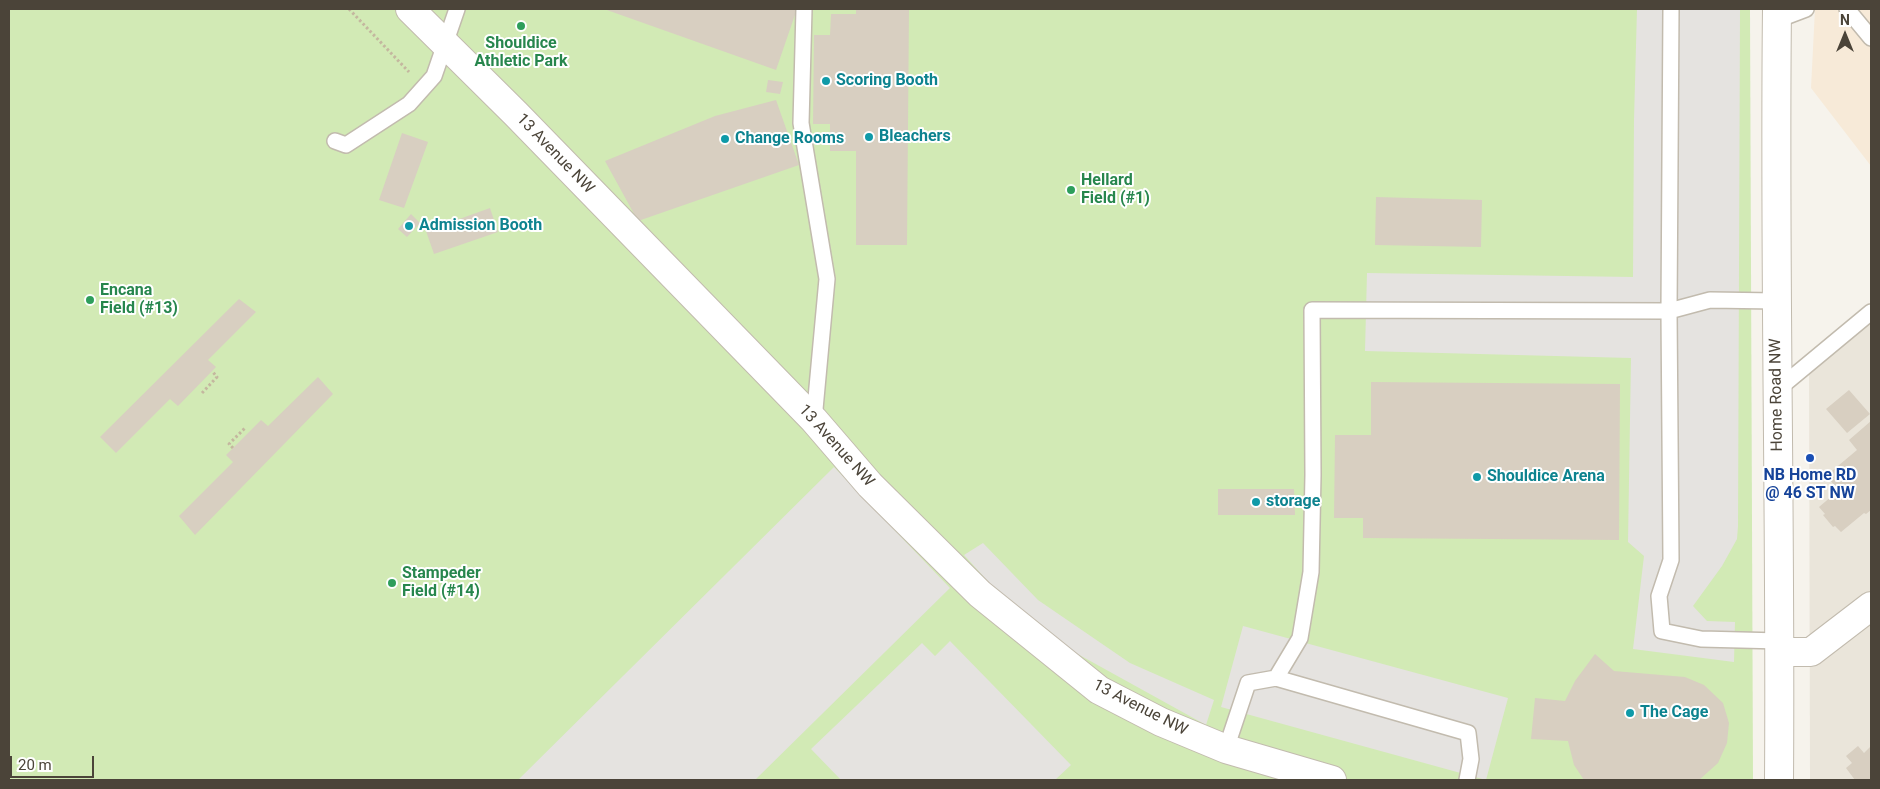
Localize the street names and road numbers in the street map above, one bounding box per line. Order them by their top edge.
street label: 13 Avenue NW [512,110,598,198]
street label: Home Road NW [1766,338,1788,452]
street label: 13 Avenue NW [794,401,878,491]
street label: 13 Avenue NW [1089,676,1191,740]

